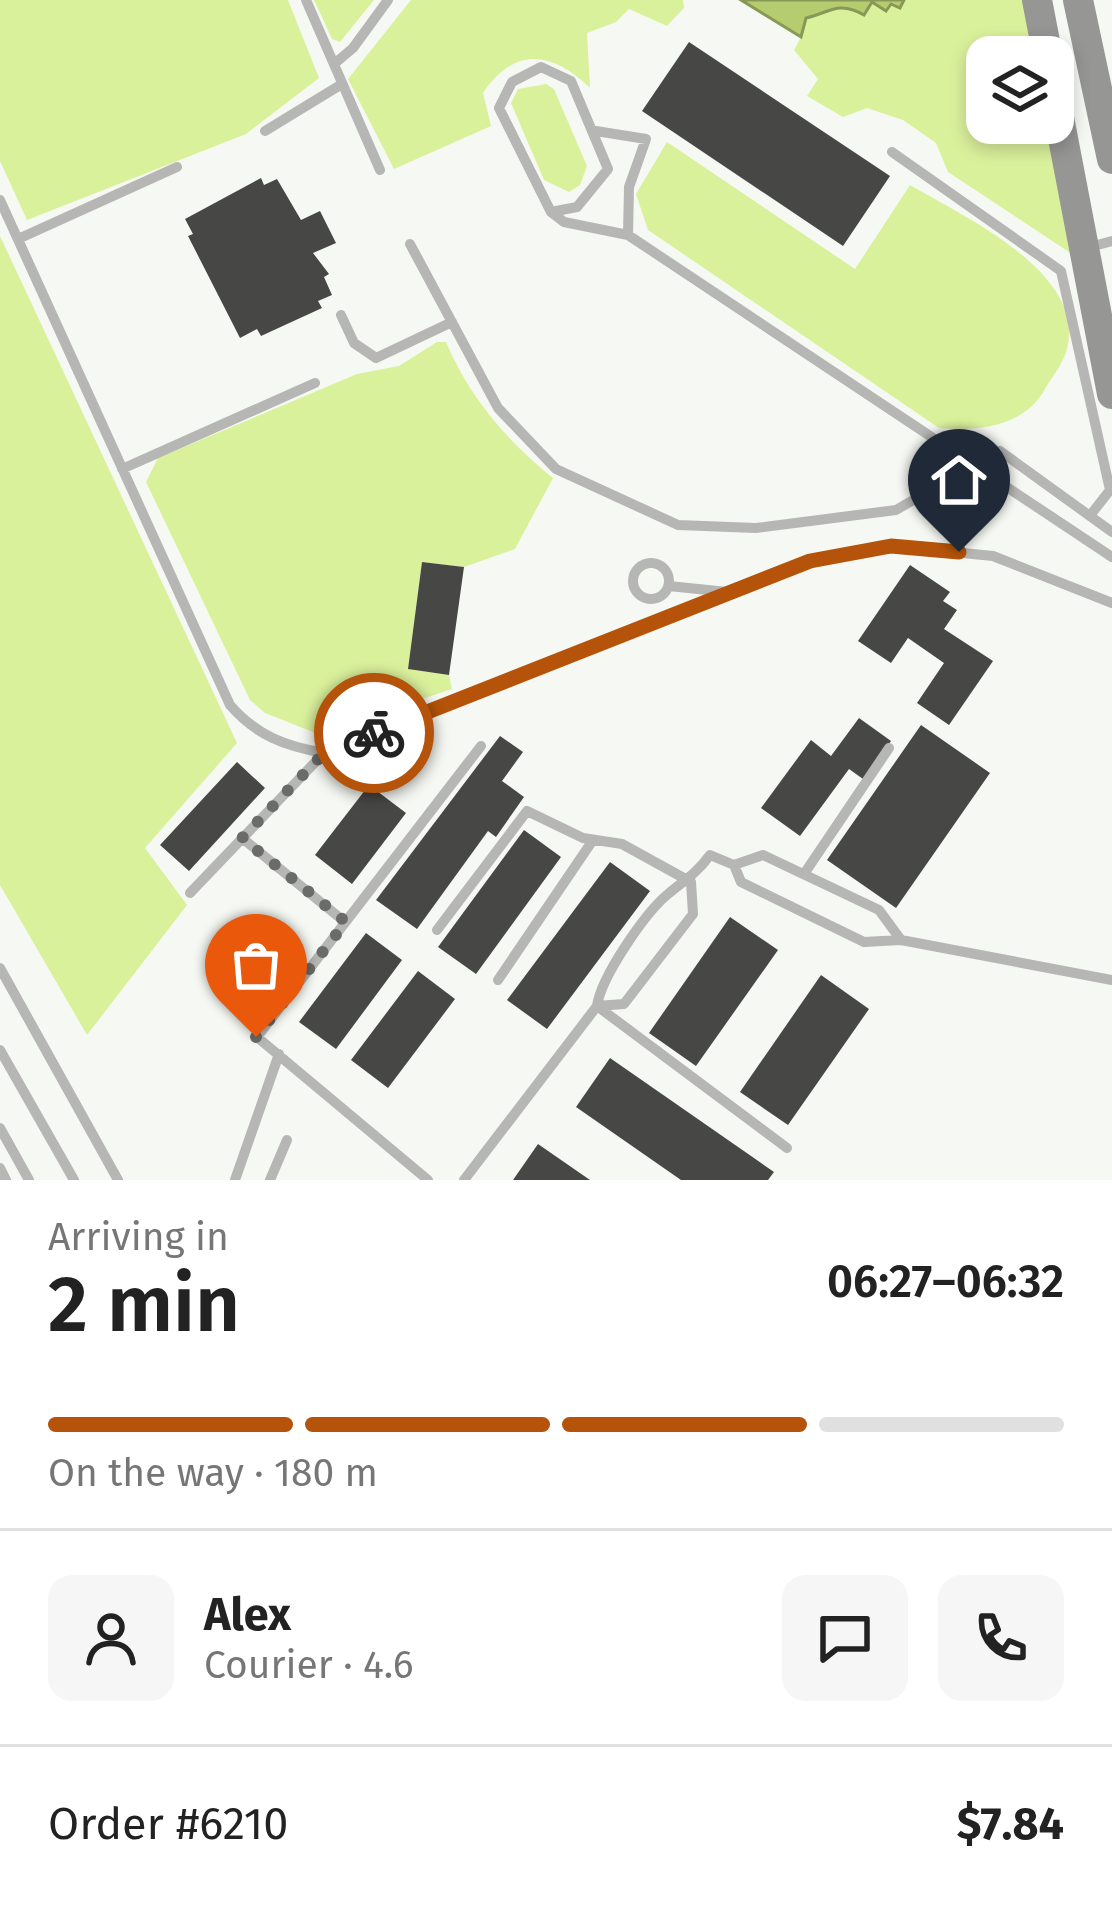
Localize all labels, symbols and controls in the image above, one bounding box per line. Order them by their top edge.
map controls [966,36,1074,144]
button: layers [966,36,1074,144]
pin [908,429,1010,552]
icon: home [926,447,992,513]
courier [314,673,434,793]
icon: bike [341,700,407,766]
pin [205,914,307,1037]
icon: bag [223,932,289,998]
text: Arriving in [48,1214,229,1260]
text: 06:27–06:32 [827,1255,1064,1309]
text: 2 min [48,1258,240,1352]
text: On the way · 180 m [48,1450,378,1496]
button: person [48,1575,174,1701]
button: chat [782,1575,908,1701]
button: phone [938,1575,1064,1701]
text: Alex [204,1588,291,1642]
text: Courier · 4.6 [204,1642,413,1688]
text: Order #6210 [48,1797,288,1851]
text: $7.84 [957,1797,1064,1851]

